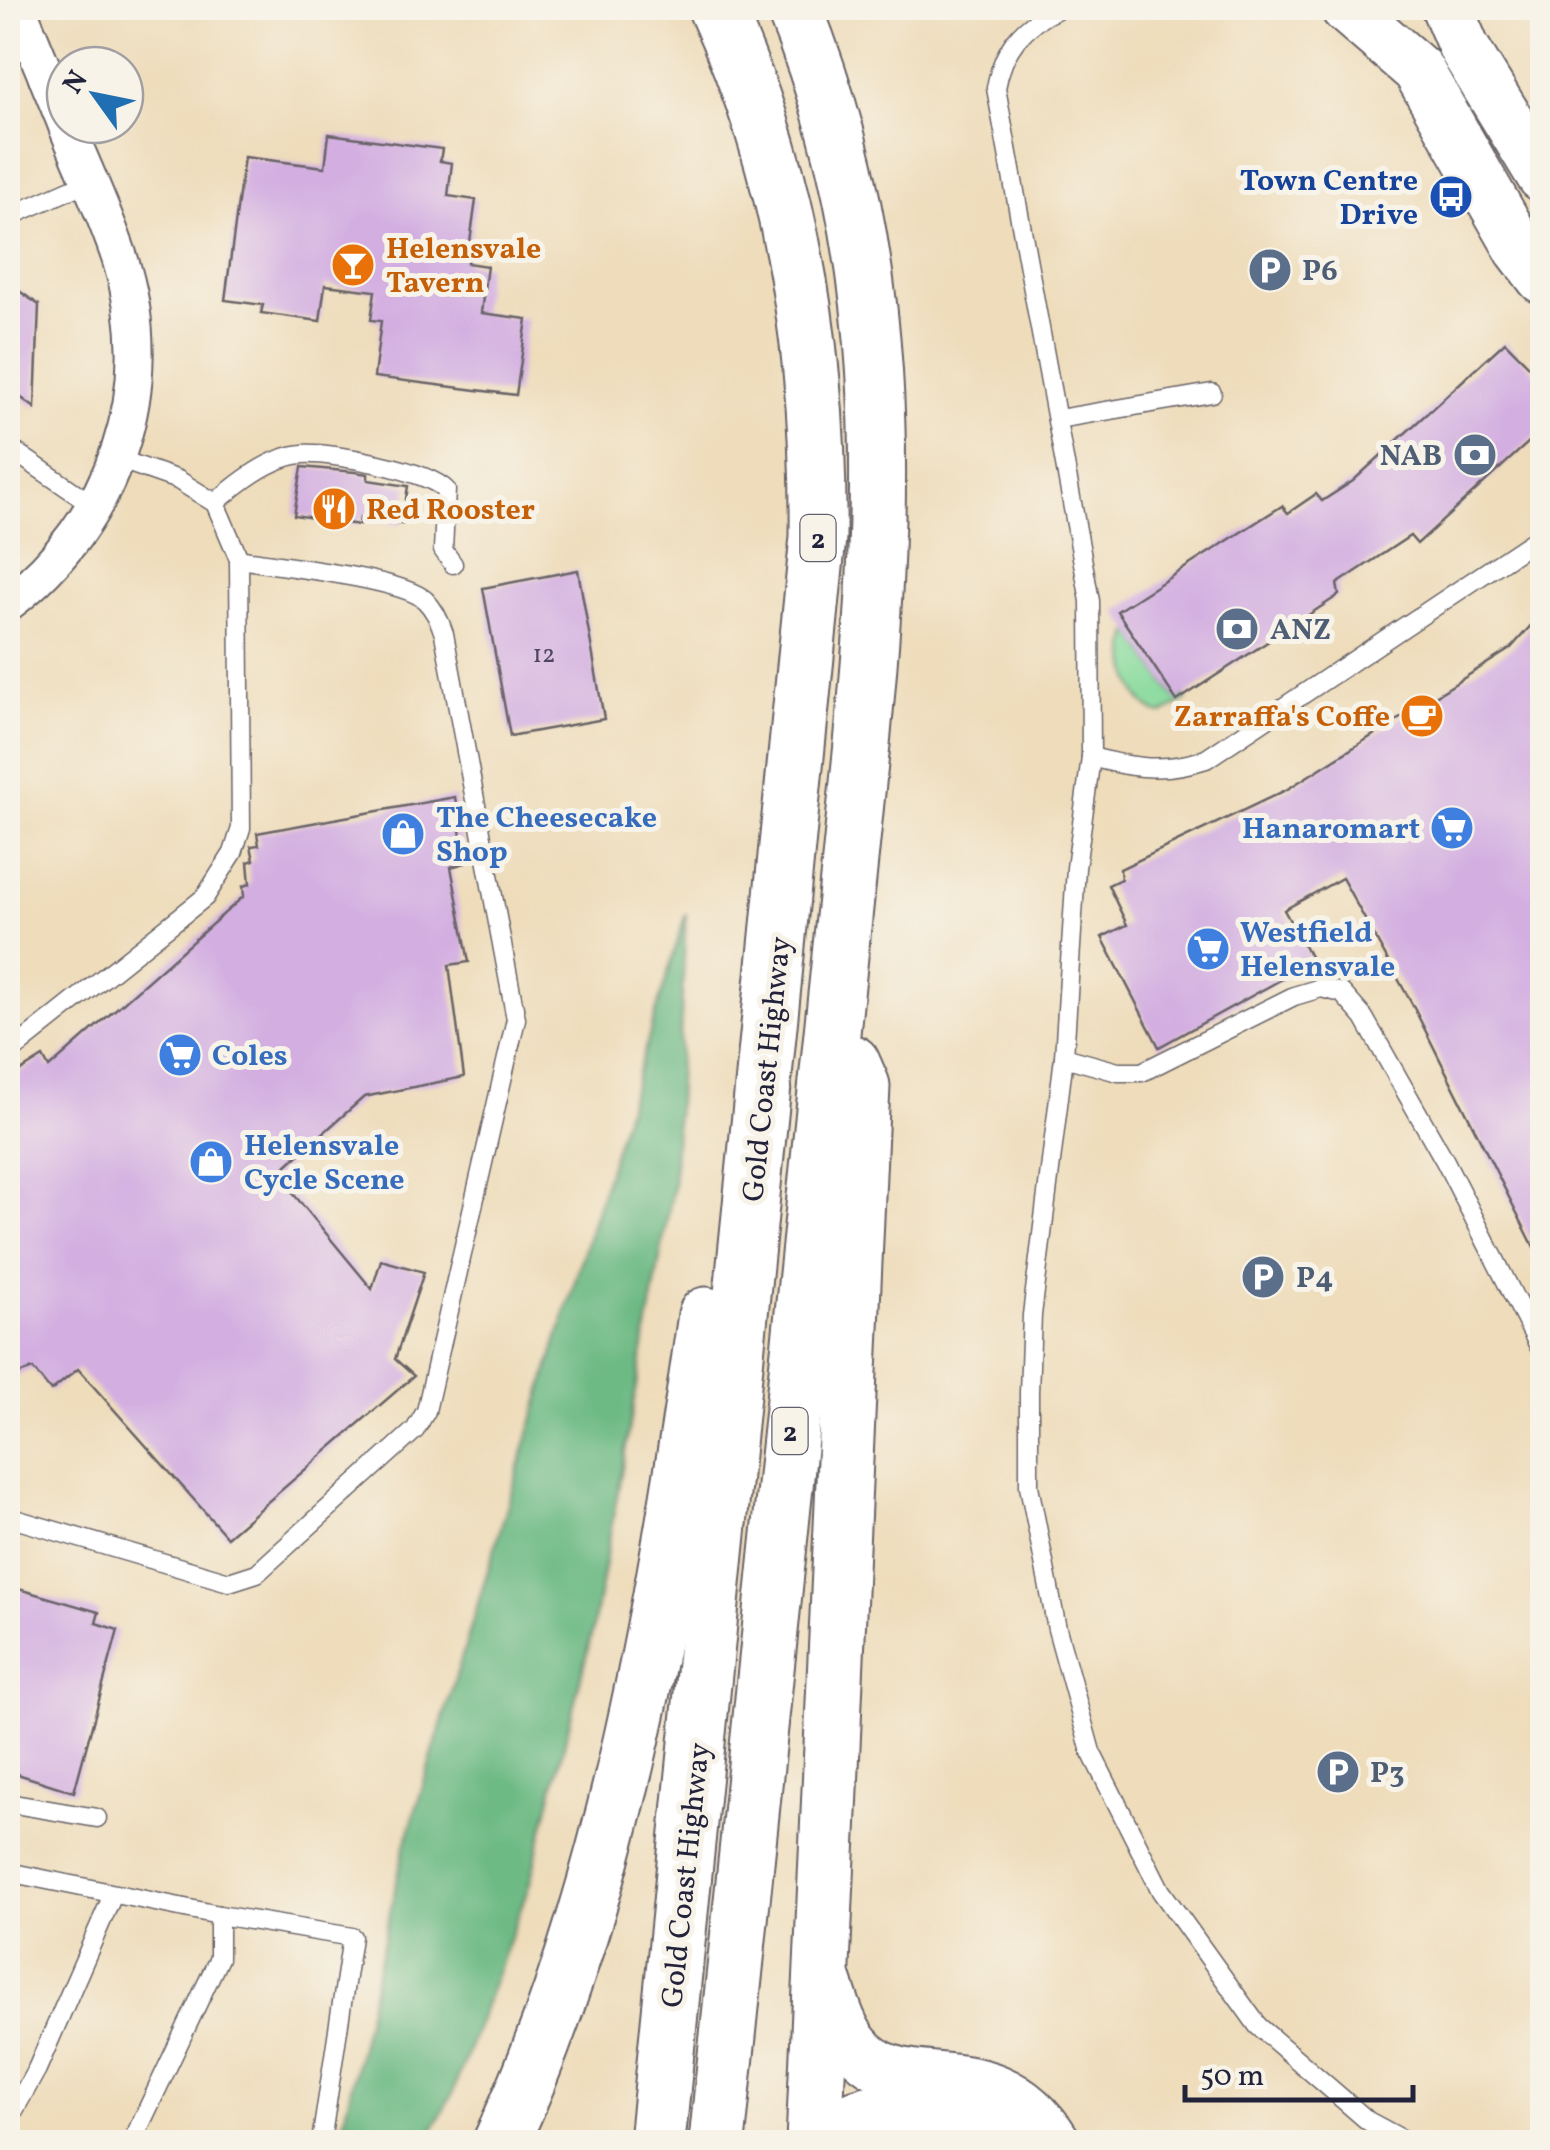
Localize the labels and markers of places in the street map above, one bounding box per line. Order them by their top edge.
place label: Town Centre Drive [1240,161,1418,237]
bus stop icon: Town Centre Drive [1428,174,1474,220]
place label: Helensvale Tavern [386,229,541,305]
bar icon: Helensvale Tavern [330,242,376,288]
parking icon: P6 [1247,247,1293,293]
place label: P6 [1302,251,1338,293]
bank icon: NAB [1452,432,1498,478]
place label: NAB [1380,436,1442,478]
restaurant icon: Red Rooster [311,486,357,532]
place label: Red Rooster [366,490,535,532]
bank icon: ANZ [1214,606,1260,652]
place label: ANZ [1270,610,1331,652]
cafe icon: Zarraffa's Coffe [1399,693,1445,739]
place label: Zarraffa's Coffe [1174,697,1390,739]
place label: The Cheesecake Shop [436,798,657,874]
supermarket icon: Hanaromart [1429,805,1475,851]
place label: Hanaromart [1242,809,1420,851]
shop icon: The Cheesecake Shop [380,811,426,857]
place label: Westfield Helensvale [1240,913,1395,989]
supermarket icon: Westfield Helensvale [1185,926,1231,972]
supermarket icon: Coles [157,1032,203,1078]
place label: Coles [212,1036,288,1078]
place label: Helensvale Cycle Scene [244,1126,405,1202]
shop icon: Helensvale Cycle Scene [188,1139,234,1185]
parking icon: P4 [1240,1254,1286,1300]
place label: P4 [1296,1258,1333,1300]
parking icon: P3 [1315,1749,1361,1795]
place label: P3 [1370,1753,1404,1795]

